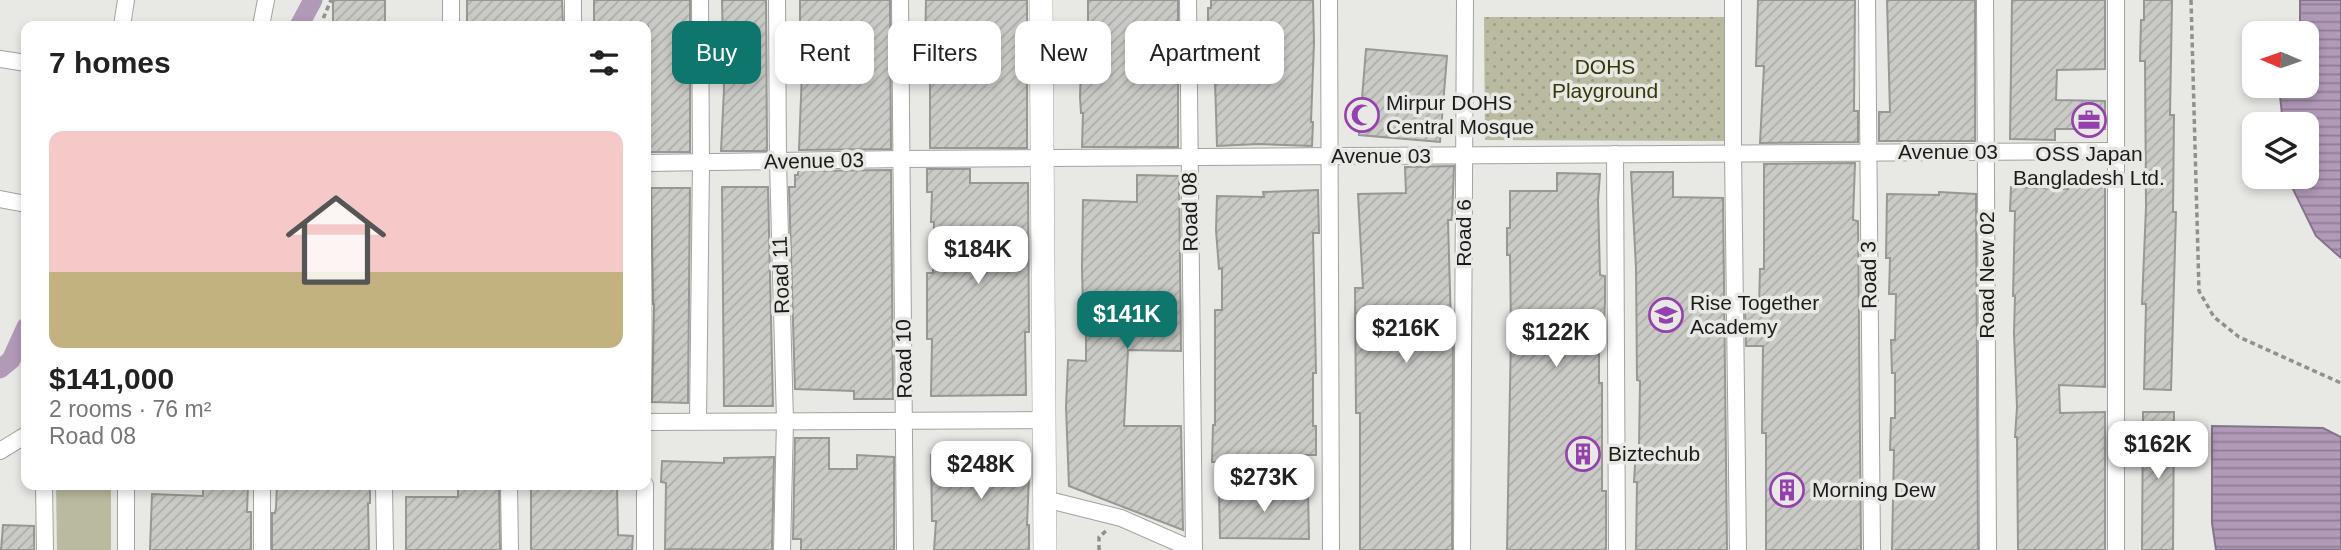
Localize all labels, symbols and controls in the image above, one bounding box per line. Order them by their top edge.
chip: Buy [672,21,761,84]
chip: Rent [775,21,874,84]
chip: Filters [888,21,1001,84]
chip: New [1015,21,1111,84]
chip: Apartment [1125,21,1284,84]
north arrow [2242,21,2319,98]
map controls [2242,21,2319,189]
icon: filters [585,44,623,82]
text: 7 homes [49,46,171,79]
park label: DOHS Playground [1552,55,1658,102]
place label: Mirpur DOHS Central Mosque [1386,91,1534,138]
mosque icon: Mirpur DOHS Central Mosque [1343,96,1381,134]
office icon: OSS Japan Bangladesh Ltd. [2070,101,2108,139]
button: layers [2242,112,2319,189]
street label: Avenue 03 [1898,140,1998,163]
place label: OSS Japan Bangladesh Ltd. [2013,142,2165,189]
street label: Avenue 03 [1331,144,1431,167]
street label: Avenue 03 [764,148,864,173]
street label: Road 08 [1177,172,1202,252]
icon: home [273,177,399,303]
street label: Road 6 [1452,199,1475,267]
street label: Road New 02 [1975,211,1998,339]
pin: $184K [929,226,1027,286]
street label: Road 11 [768,236,793,314]
text: $184K [944,236,1012,262]
street label: Road 3 [1856,241,1881,309]
place label: Rise Together Academy [1690,291,1819,338]
pin: $141K [1078,292,1176,351]
school or university icon: Rise Together Academy [1647,296,1685,334]
text: $141K [1093,301,1161,327]
pin: $216K [1357,306,1455,365]
pin: $122K [1507,310,1605,369]
text: $216K [1372,315,1440,341]
street label: Road 10 [891,319,916,399]
text: $122K [1522,319,1590,345]
text: $141,000 [49,362,174,395]
text: 2 rooms · 76 m² [49,396,211,422]
pin: $162K [2109,421,2207,481]
text: Road 08 [49,423,136,449]
text: $162K [2124,431,2192,457]
building icon: Biztechub [1564,435,1602,473]
pin: $248K [932,442,1030,501]
place label: Biztechub [1608,442,1700,465]
text: $248K [947,451,1015,477]
pin: $273K [1215,454,1313,514]
text: $273K [1230,464,1298,490]
building icon: Morning Dew [1768,471,1806,509]
place label: Morning Dew [1812,478,1937,501]

